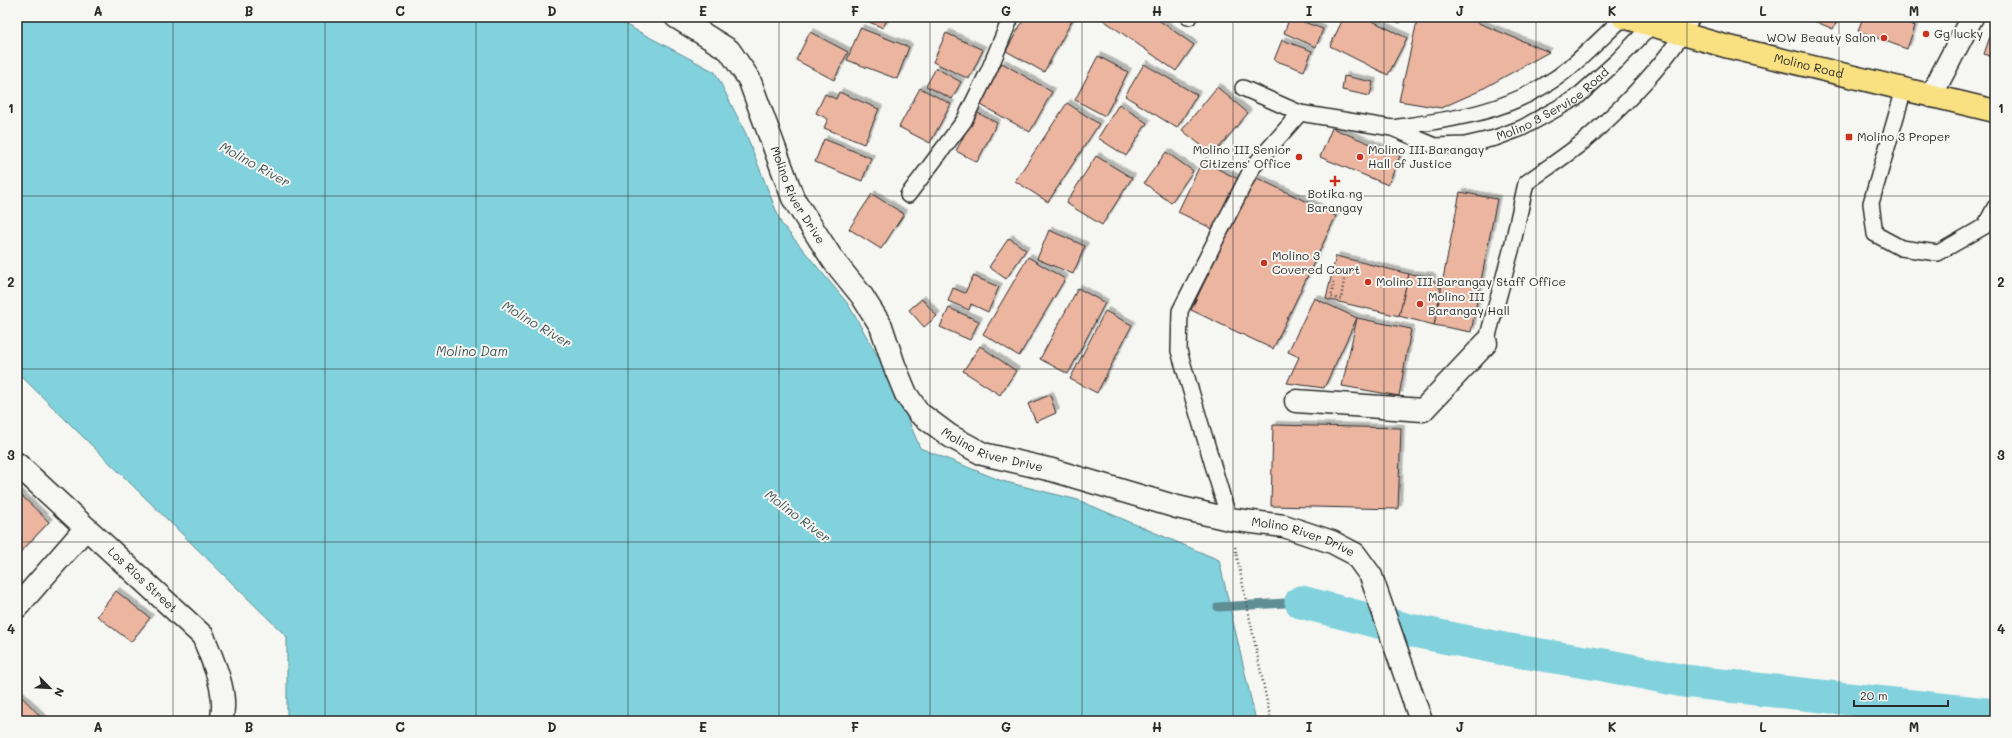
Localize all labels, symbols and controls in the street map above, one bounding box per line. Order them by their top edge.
text: A [93,2,103,19]
text: B [245,2,254,19]
text: C [395,2,405,19]
text: D [547,2,557,19]
text: E [699,2,707,19]
text: F [851,2,859,19]
text: G [1001,2,1011,19]
text: H [1152,2,1162,19]
text: I [1306,2,1313,19]
text: J [1456,2,1464,19]
text: K [1608,2,1617,19]
text: L [1759,2,1767,19]
text: M [1909,2,1919,19]
place label: Gg lucky [1934,25,1983,41]
place label: WOW Beauty Salon [1766,29,1876,45]
marker: Gg lucky [1921,29,1931,39]
marker: WOW Beauty Salon [1879,33,1889,43]
street label: Molino Road [1772,49,1846,81]
street label: Molino 3 Service Road [1494,63,1612,144]
text: 1 [8,99,14,116]
text: 1 [1998,99,2004,116]
place label: Molino 3 Proper [1857,128,1950,144]
marker: Molino 3 Proper [1844,132,1854,142]
water label: Molino River [217,137,294,190]
place label: Molino III Senior Citizens' Office [1193,141,1291,171]
place label: Molino III Barangay Hall of Justice [1368,141,1484,171]
street label: Molino River Drive [768,144,830,247]
marker: Molino III Senior Citizens' Office [1294,152,1304,162]
marker: Molino III Barangay Hall of Justice [1355,152,1365,162]
marker: Botika ng Barangay [1330,176,1340,186]
place label: Botika ng Barangay [1307,185,1363,215]
place label: Molino 3 Covered Court [1272,247,1360,277]
marker: Molino 3 Covered Court [1259,258,1269,268]
text: 2 [7,273,15,290]
place label: Molino III Barangay Staff Office [1376,273,1566,289]
text: 2 [1997,273,2005,290]
marker: Molino III Barangay Staff Office [1363,277,1373,287]
place label: Molino III Barangay Hall [1428,288,1510,318]
water label: Molino River [499,296,576,351]
marker: Molino III Barangay Hall [1415,299,1425,309]
water label: Molino Dam [436,342,508,359]
street label: Molino River Drive [939,423,1045,475]
text: 3 [7,446,15,463]
text: 3 [1997,446,2005,463]
water label: Molino River [762,485,835,546]
street label: Molino River Drive [1251,513,1358,560]
street label: Los Rios Street [105,543,182,616]
text: 4 [7,620,15,637]
text: 4 [1997,620,2005,637]
north arrow [30,668,70,708]
scale bar [1854,682,1948,708]
text: N [51,685,68,699]
text: 20 m [1860,687,1888,703]
text: A [93,718,103,735]
text: B [245,718,254,735]
text: C [395,718,405,735]
text: D [547,718,557,735]
text: E [699,718,707,735]
text: F [851,718,859,735]
text: G [1001,718,1011,735]
text: H [1152,718,1162,735]
text: I [1306,718,1313,735]
text: J [1456,718,1464,735]
text: K [1608,718,1617,735]
text: L [1759,718,1767,735]
text: M [1909,718,1919,735]

